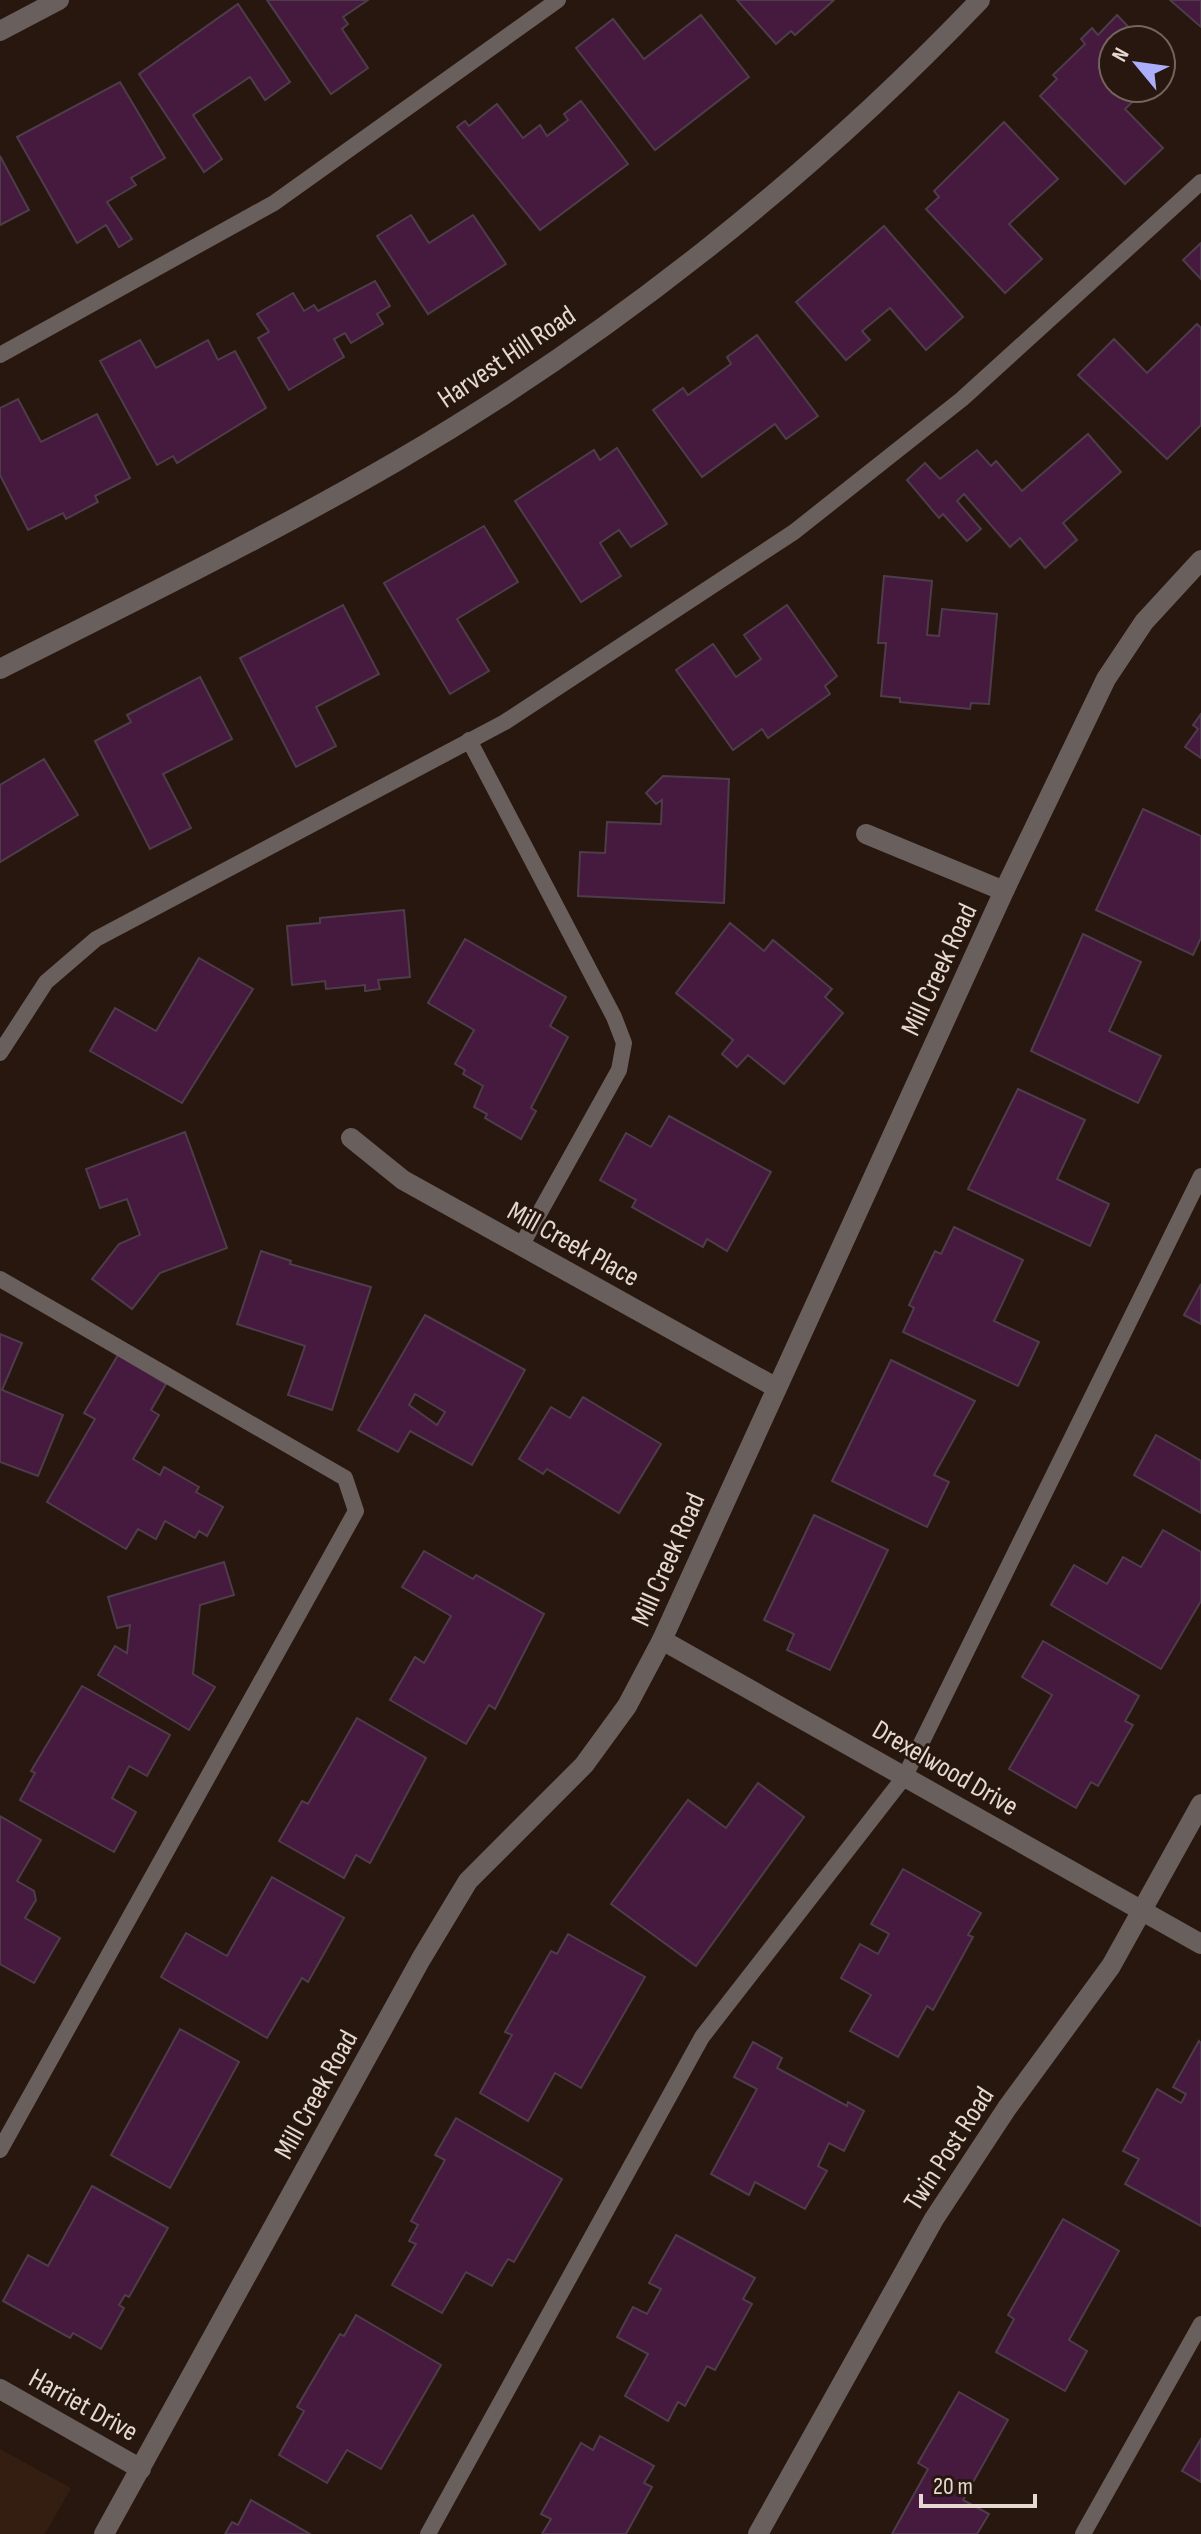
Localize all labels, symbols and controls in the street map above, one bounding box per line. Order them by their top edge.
north arrow [1097,24,1177,104]
text: N [1106,43,1135,67]
street label: Harvest Hill Road [432,299,582,415]
street label: Mill Creek Road [894,898,984,1041]
street label: Mill Creek Place [502,1195,645,1294]
street label: Mill Creek Road [624,1488,712,1631]
street label: Drexelwood Drive [867,1713,1024,1823]
street label: Mill Creek Road [267,2025,365,2165]
street label: Twin Post Road [897,2081,1001,2217]
street label: Harriet Drive [23,2362,143,2449]
scale bar [921,2458,1035,2508]
text: 20 m [933,2472,973,2501]

